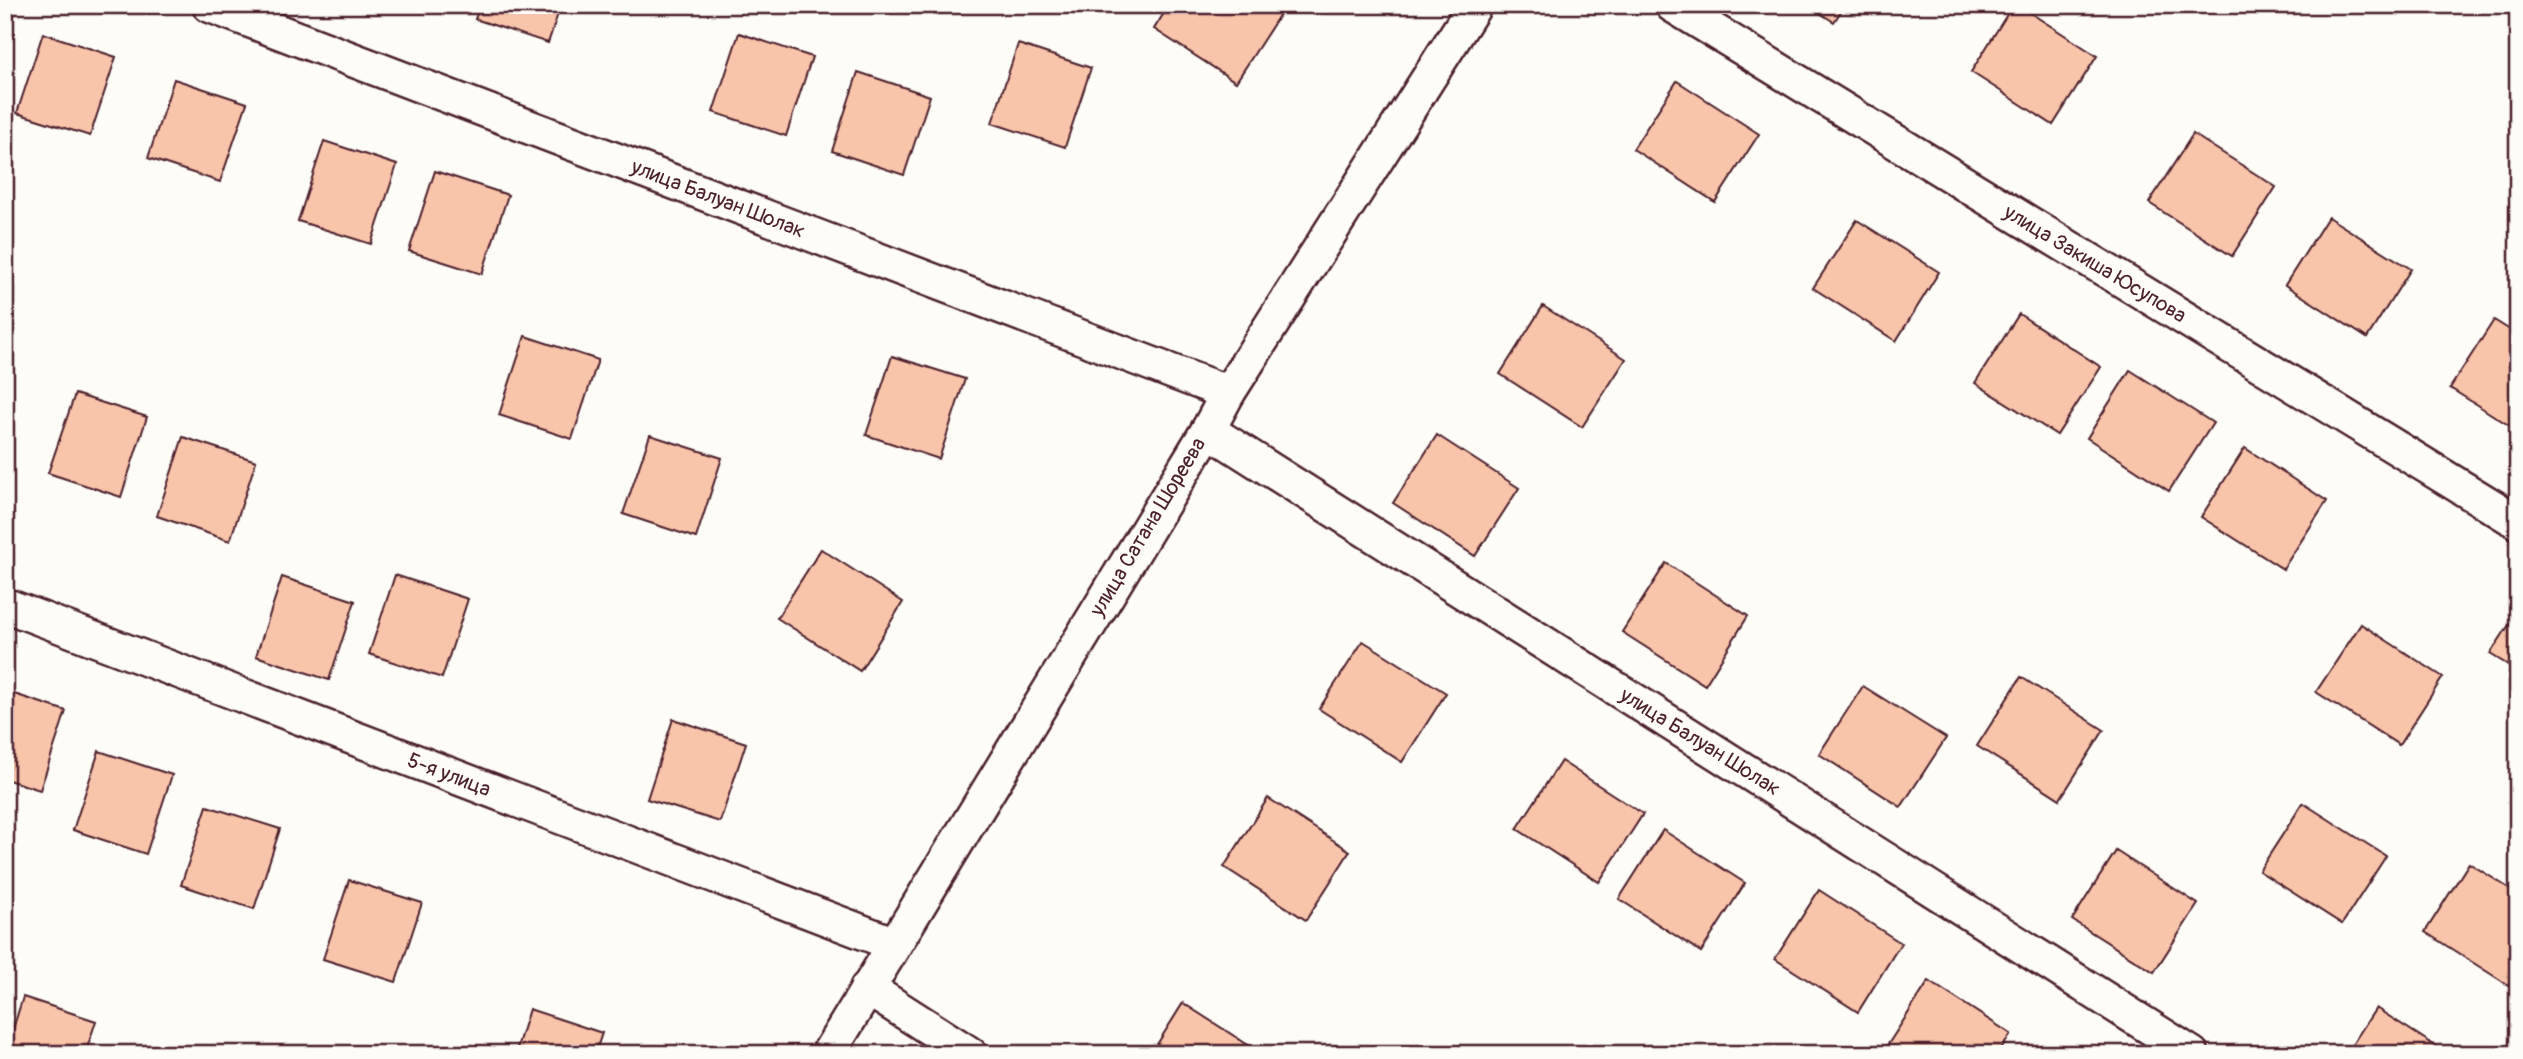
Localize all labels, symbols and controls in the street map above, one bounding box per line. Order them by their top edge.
street label: улица Балуан Шолак [626,153,809,245]
street label: улица Закиша Юсупова [1998,198,2191,329]
street label: улица Сатана Шореева [1083,433,1212,622]
street label: улица Балуан Шолак [1614,681,1785,802]
street label: 5-я улица [404,747,494,803]

